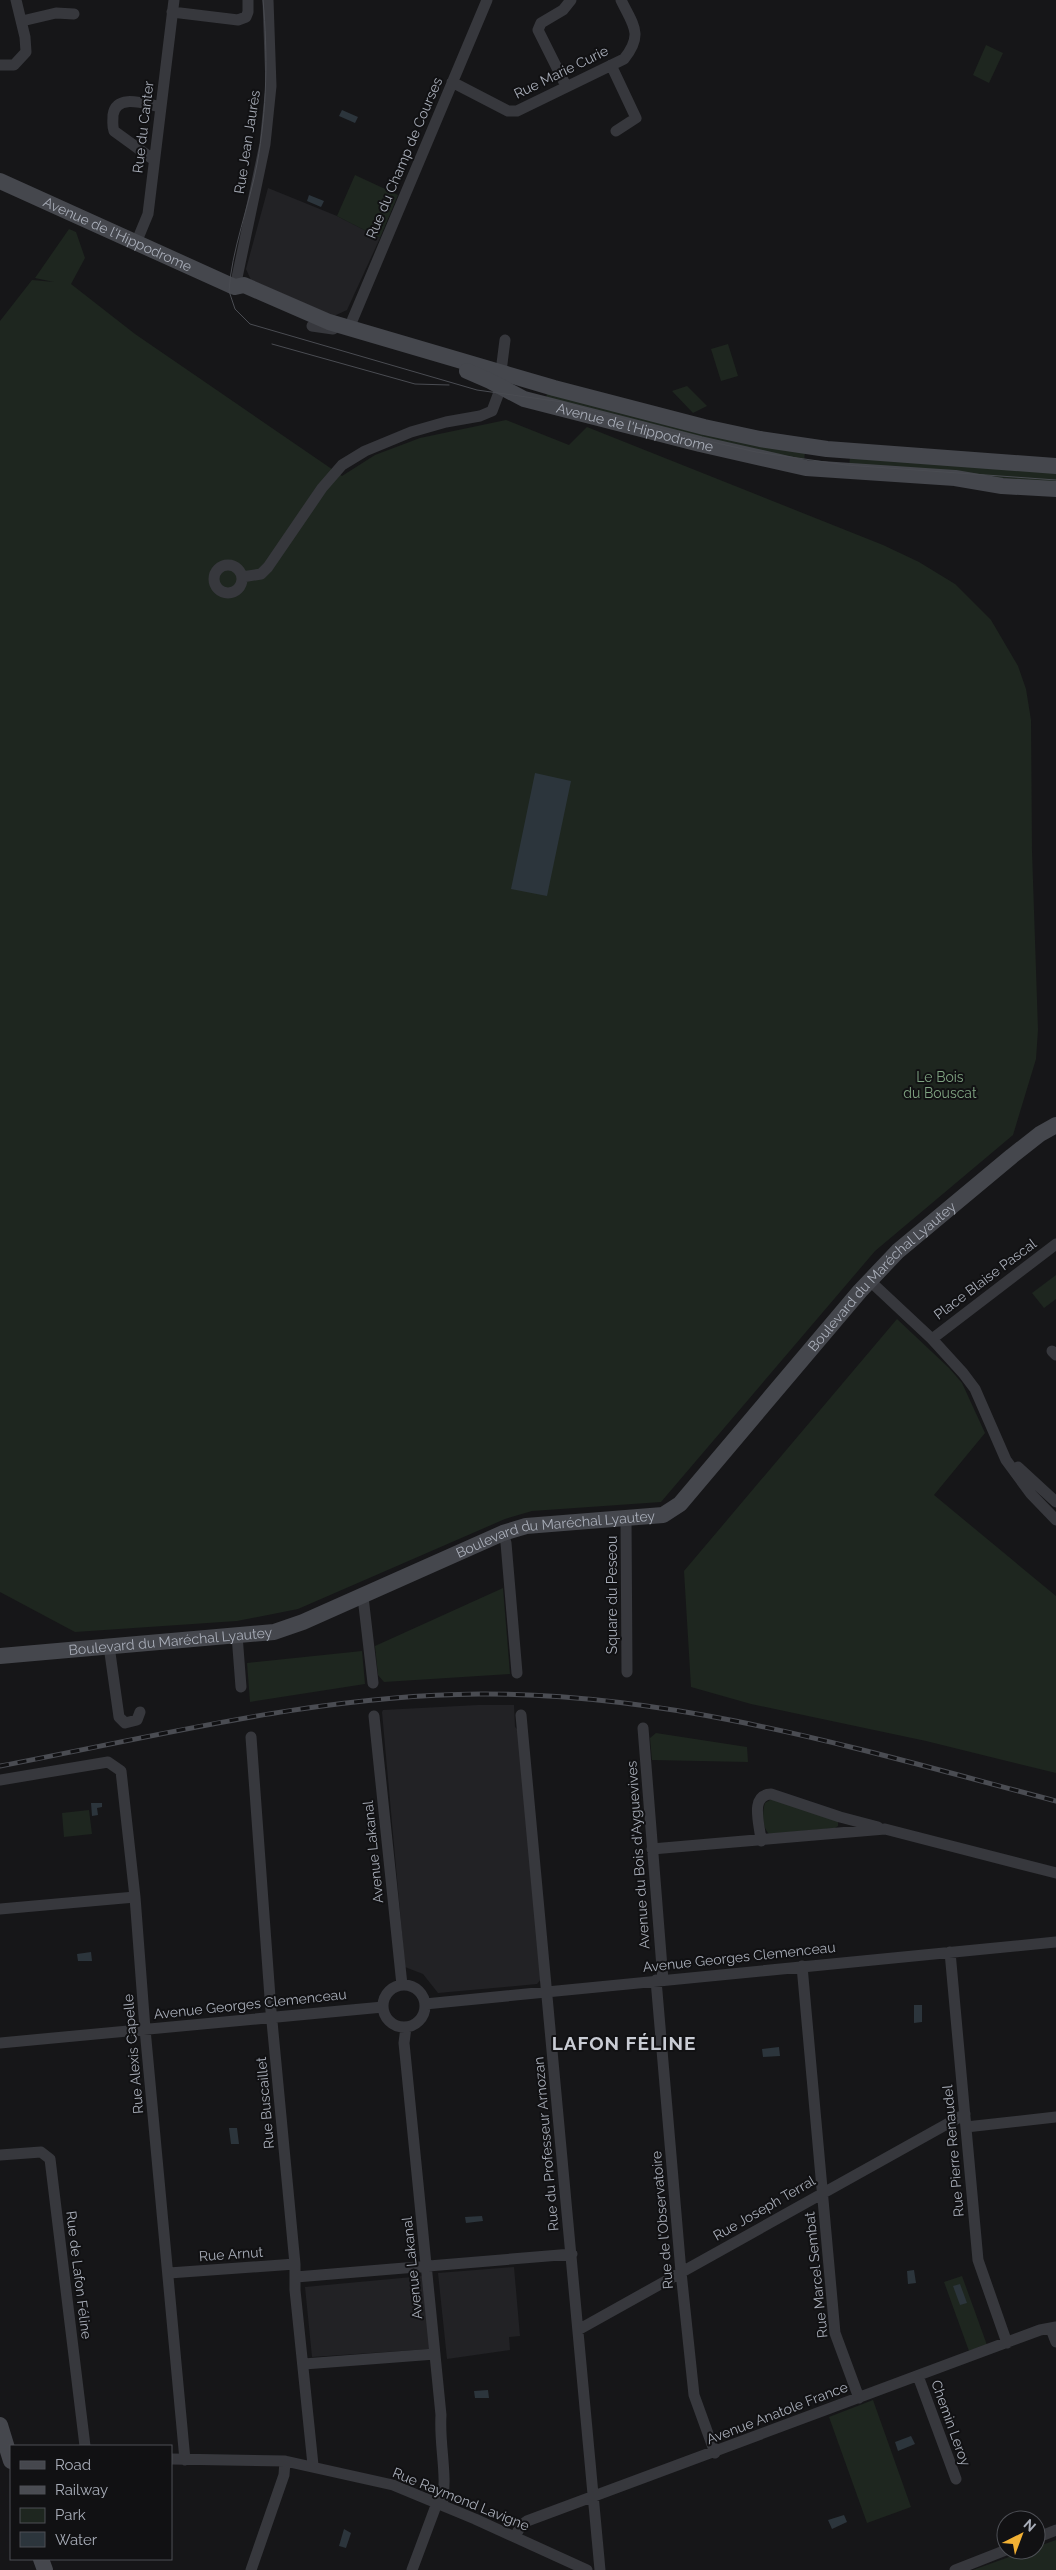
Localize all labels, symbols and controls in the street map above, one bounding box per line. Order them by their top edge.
street label: Rue Marie Curie [511,42,611,102]
street label: Rue du Champ de Courses [363,75,445,241]
street label: Rue du Canter [129,80,157,174]
street label: Rue Jean Jaurès [231,89,263,195]
street label: Avenue de l'Hippodrome [41,194,194,275]
street label: Avenue de l'Hippodrome [555,400,715,455]
park label: Le Bois du Bouscat [903,1069,977,1101]
street label: Boulevard du Maréchal Lyautey [805,1198,959,1354]
street label: Place Blaise Pascal [931,1235,1040,1323]
street label: Boulevard du Maréchal Lyautey [453,1508,656,1561]
street label: Square du Peseou [604,1536,620,1654]
street label: Boulevard du Maréchal Lyautey [68,1624,273,1658]
street label: Avenue du Bois d'Ayguevives [623,1760,653,1950]
street label: Avenue Lakanal [360,1800,386,1904]
street label: Avenue Georges Clemenceau [642,1939,836,1975]
street label: Avenue Georges Clemenceau [153,1986,347,2022]
street label: Rue Alexis Capelle [120,1993,146,2115]
district label: LAFON FÉLINE [552,2032,696,2054]
street label: Rue Buscaillet [253,2056,277,2150]
street label: Rue du Professeur Arnozan [530,2056,562,2232]
street label: Rue Pierre Renaudel [939,2084,967,2218]
street label: Rue de l'Observatoire [648,2150,676,2290]
street label: Rue Joseph Terral [710,2172,818,2244]
street label: Rue de Lafon Féline [63,2210,95,2340]
street label: Rue Marcel Sembat [801,2211,831,2339]
street label: Avenue Lakanal [399,2216,425,2320]
street label: Rue Arnut [198,2244,264,2264]
street label: Chemin Leroy [928,2378,974,2469]
street label: Avenue Anatole France [704,2379,850,2447]
legend [10,2445,172,2560]
text: Road [55,2456,91,2474]
street label: Rue Raymond Lavigne [390,2464,532,2534]
text: Railway [55,2481,108,2499]
text: Park [55,2506,86,2524]
north arrow [996,2510,1046,2560]
text: N [1020,2516,1039,2535]
text: Water [55,2531,98,2549]

